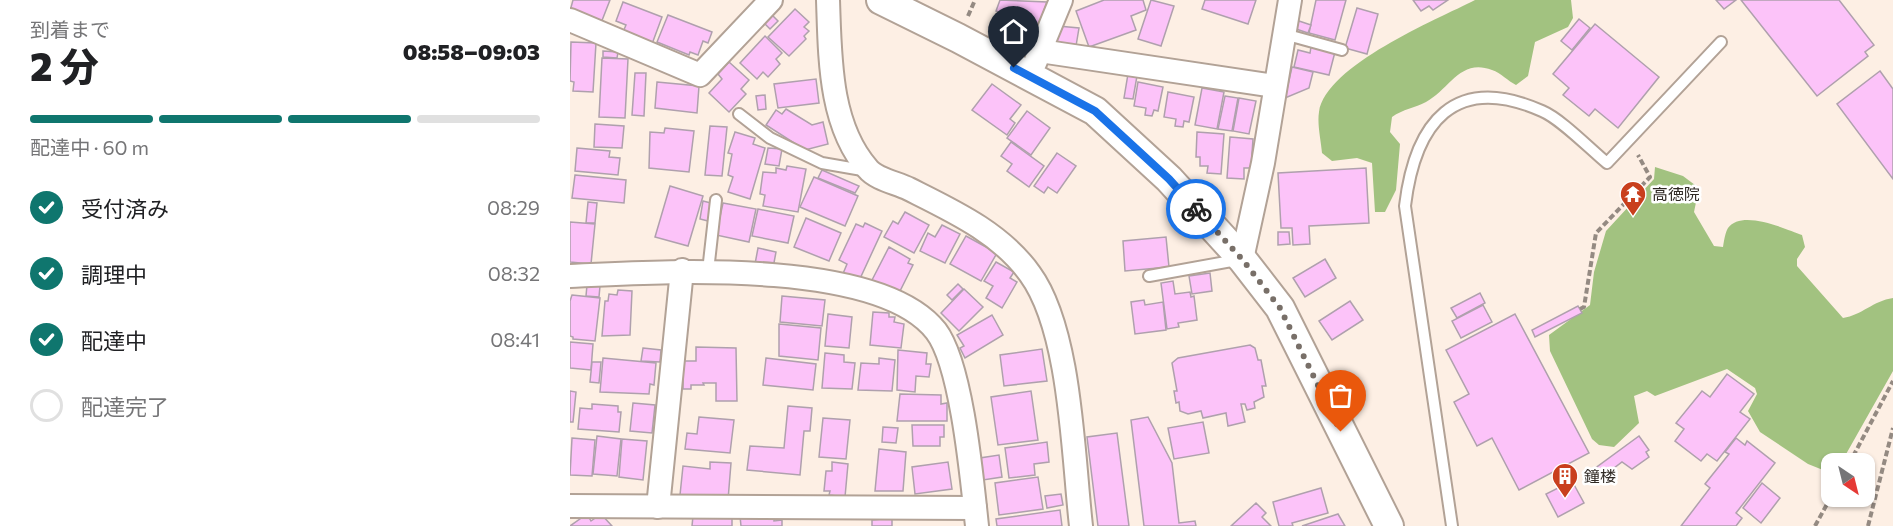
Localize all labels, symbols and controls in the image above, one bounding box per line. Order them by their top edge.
pin [988,6,1039,68]
icon: home [997,15,1030,48]
text: 到着まで [30,17,110,41]
text: 08:58–09:03 [403,38,540,65]
text: 2 分 [30,41,99,89]
text: 配達中 · 60 m [30,135,149,159]
courier [1166,179,1226,239]
temple icon: 高徳院 [1618,179,1648,217]
place label: 高徳院 [1652,184,1700,203]
icon: check [30,191,63,224]
icon: bike [1180,193,1213,226]
text: 受付済み [81,195,169,222]
text: 08:29 [487,195,540,219]
icon: check [30,257,63,290]
text: 調理中 [81,261,147,288]
text: 08:32 [488,261,540,285]
icon: check [30,323,63,356]
text: 配達中 [81,327,147,354]
text: 08:41 [490,327,540,351]
pin [1315,370,1366,432]
icon: bag [1324,379,1357,412]
text: 配達完了 [81,393,169,420]
north arrow [1821,453,1875,507]
map controls [1821,453,1875,507]
building icon: 鐘楼 [1550,461,1580,499]
place label: 鐘楼 [1584,466,1616,485]

